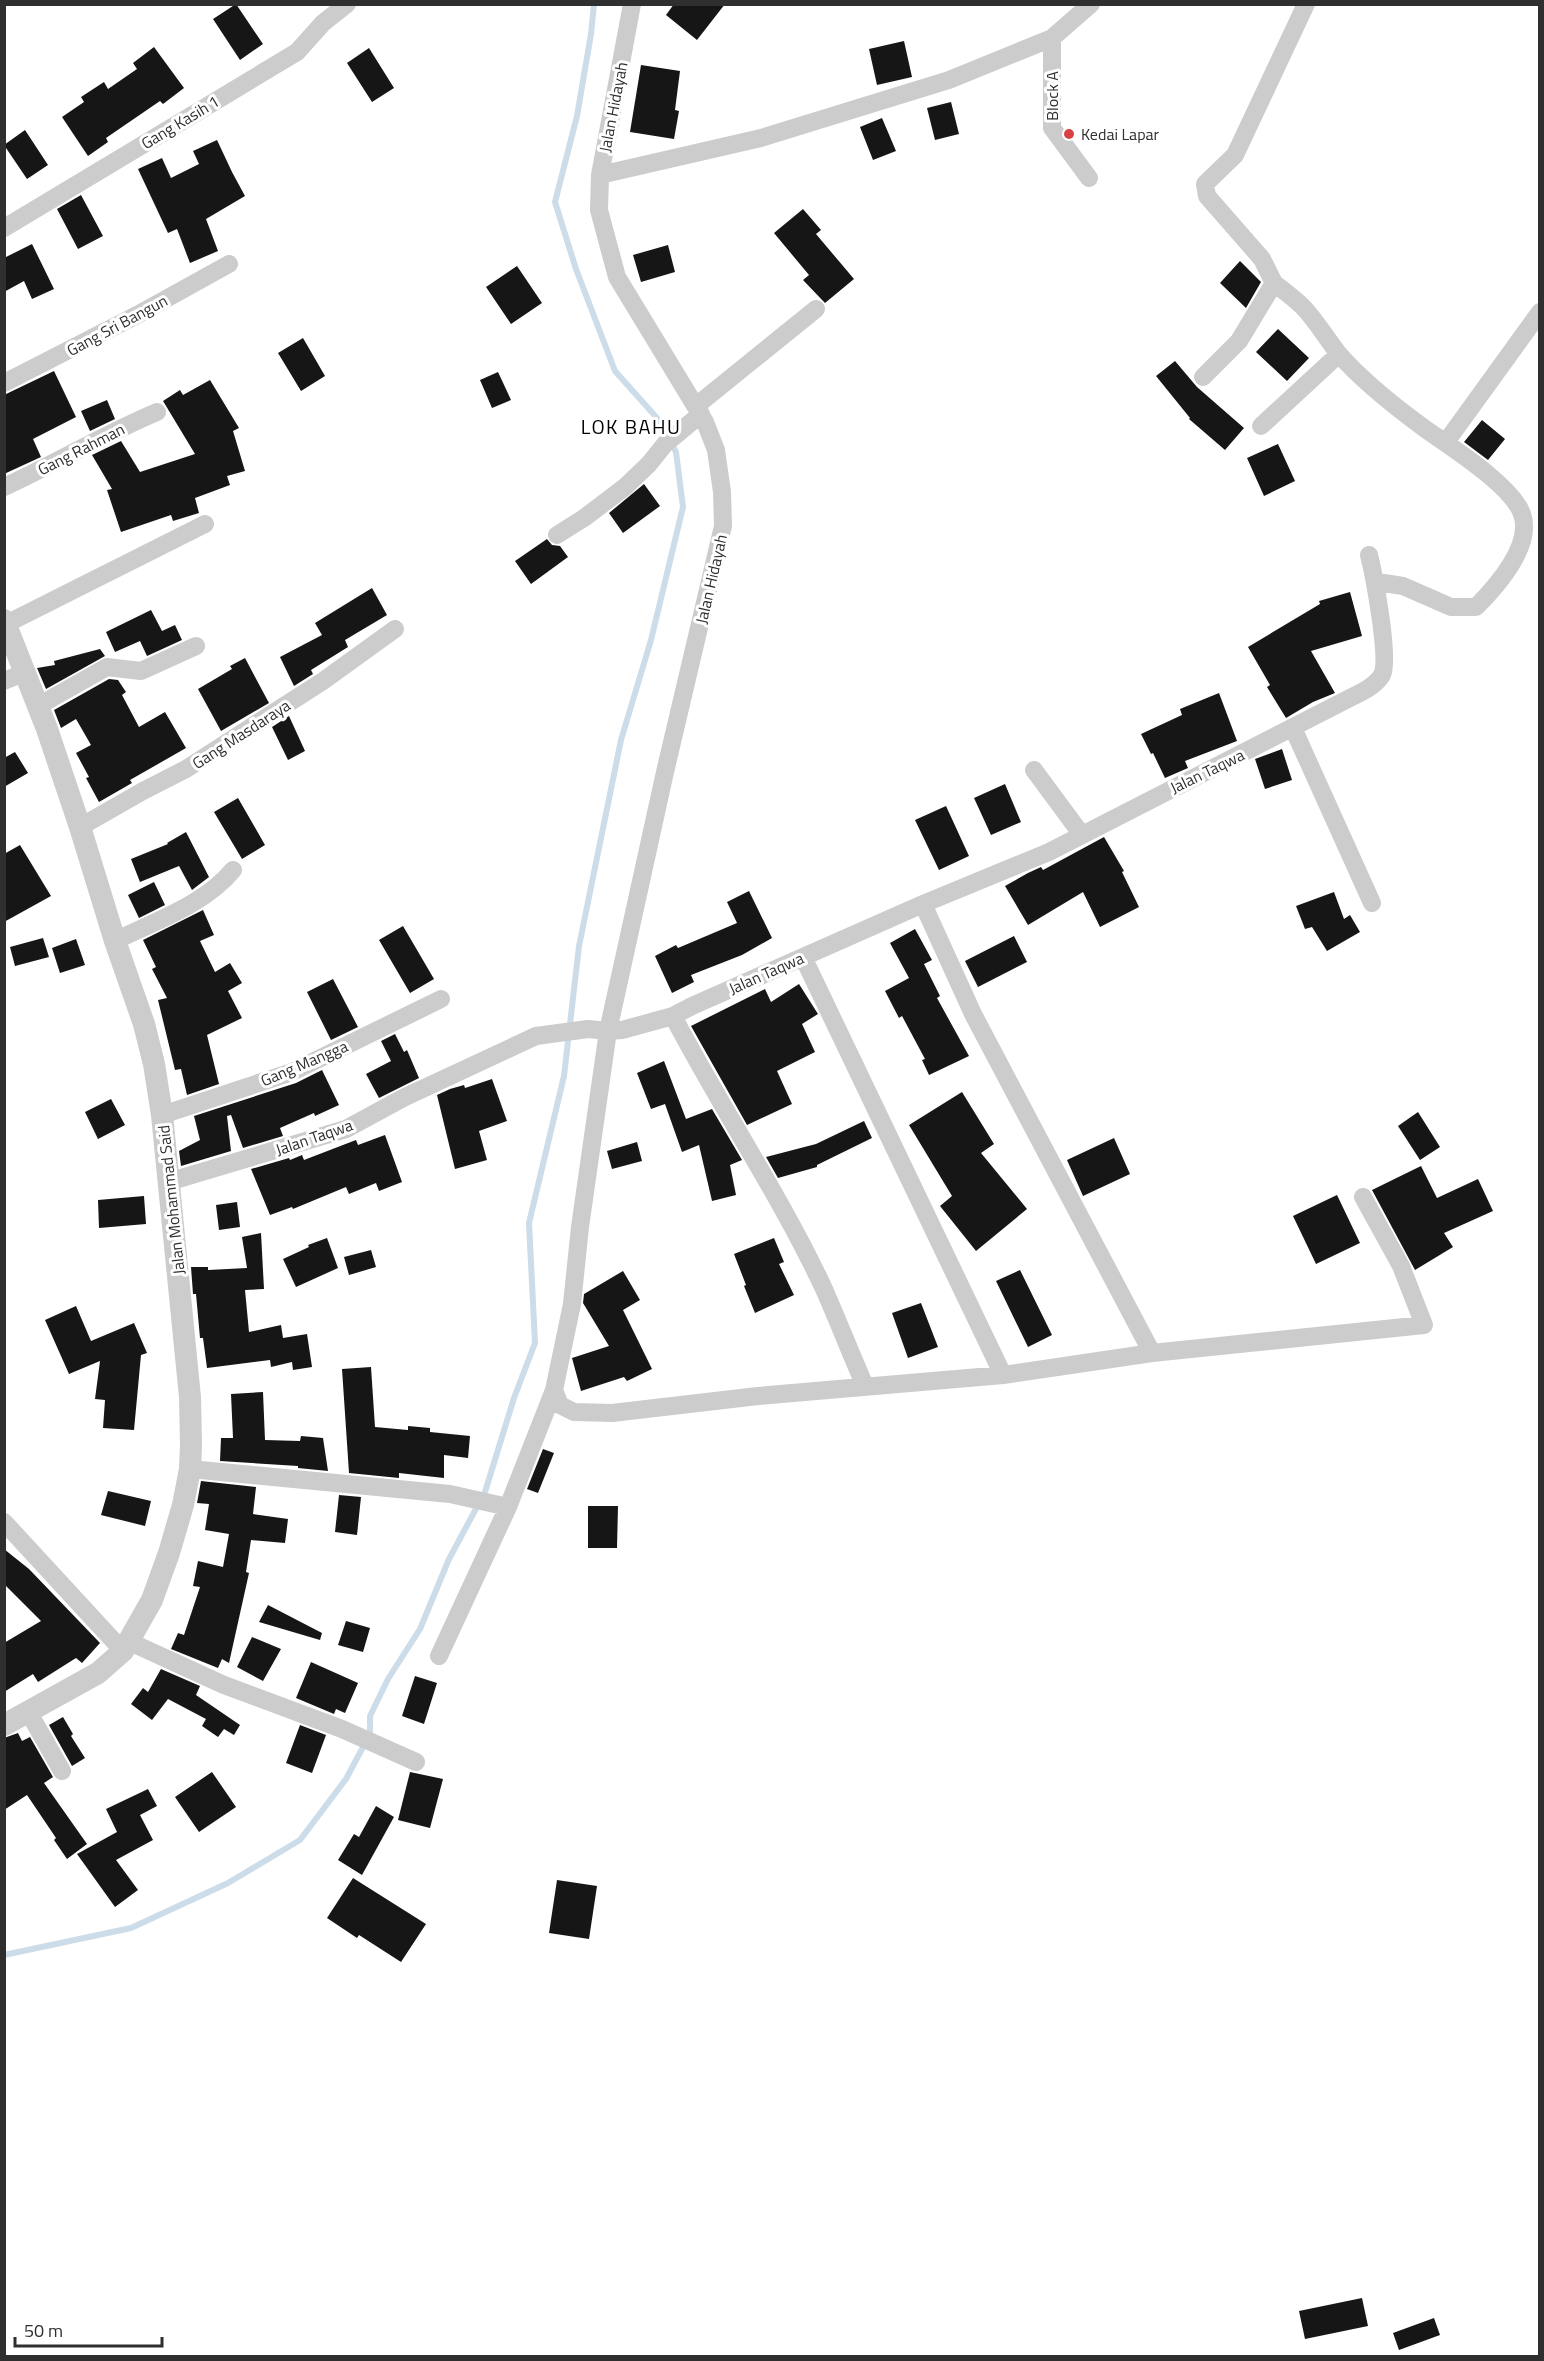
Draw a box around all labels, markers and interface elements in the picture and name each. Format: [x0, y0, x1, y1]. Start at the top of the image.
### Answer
street label: Jalan Hidayah [593, 60, 633, 154]
street label: Block A [1040, 71, 1064, 121]
street label: Gang Kasih 1 [136, 89, 224, 155]
place label: Kedai Lapar [1081, 122, 1160, 146]
marker: Kedai Lapar [1062, 127, 1076, 141]
street label: Gang Sri Bangun [62, 288, 172, 362]
district label: LOK BAHU [581, 411, 681, 442]
street label: Gang Rahman [33, 417, 129, 481]
street label: Jalan Hidayah [689, 532, 733, 626]
street label: Gang Masdaraya [187, 693, 295, 775]
street label: Jalan Taqwa [1166, 743, 1248, 799]
street label: Jalan Taqwa [725, 946, 807, 1000]
street label: Gang Mangga [257, 1034, 351, 1092]
street label: Jalan Taqwa [272, 1113, 356, 1161]
street label: Jalan Mohammad Said [151, 1124, 191, 1276]
scale bar [15, 2310, 162, 2348]
text: 50 m [24, 2317, 63, 2344]

